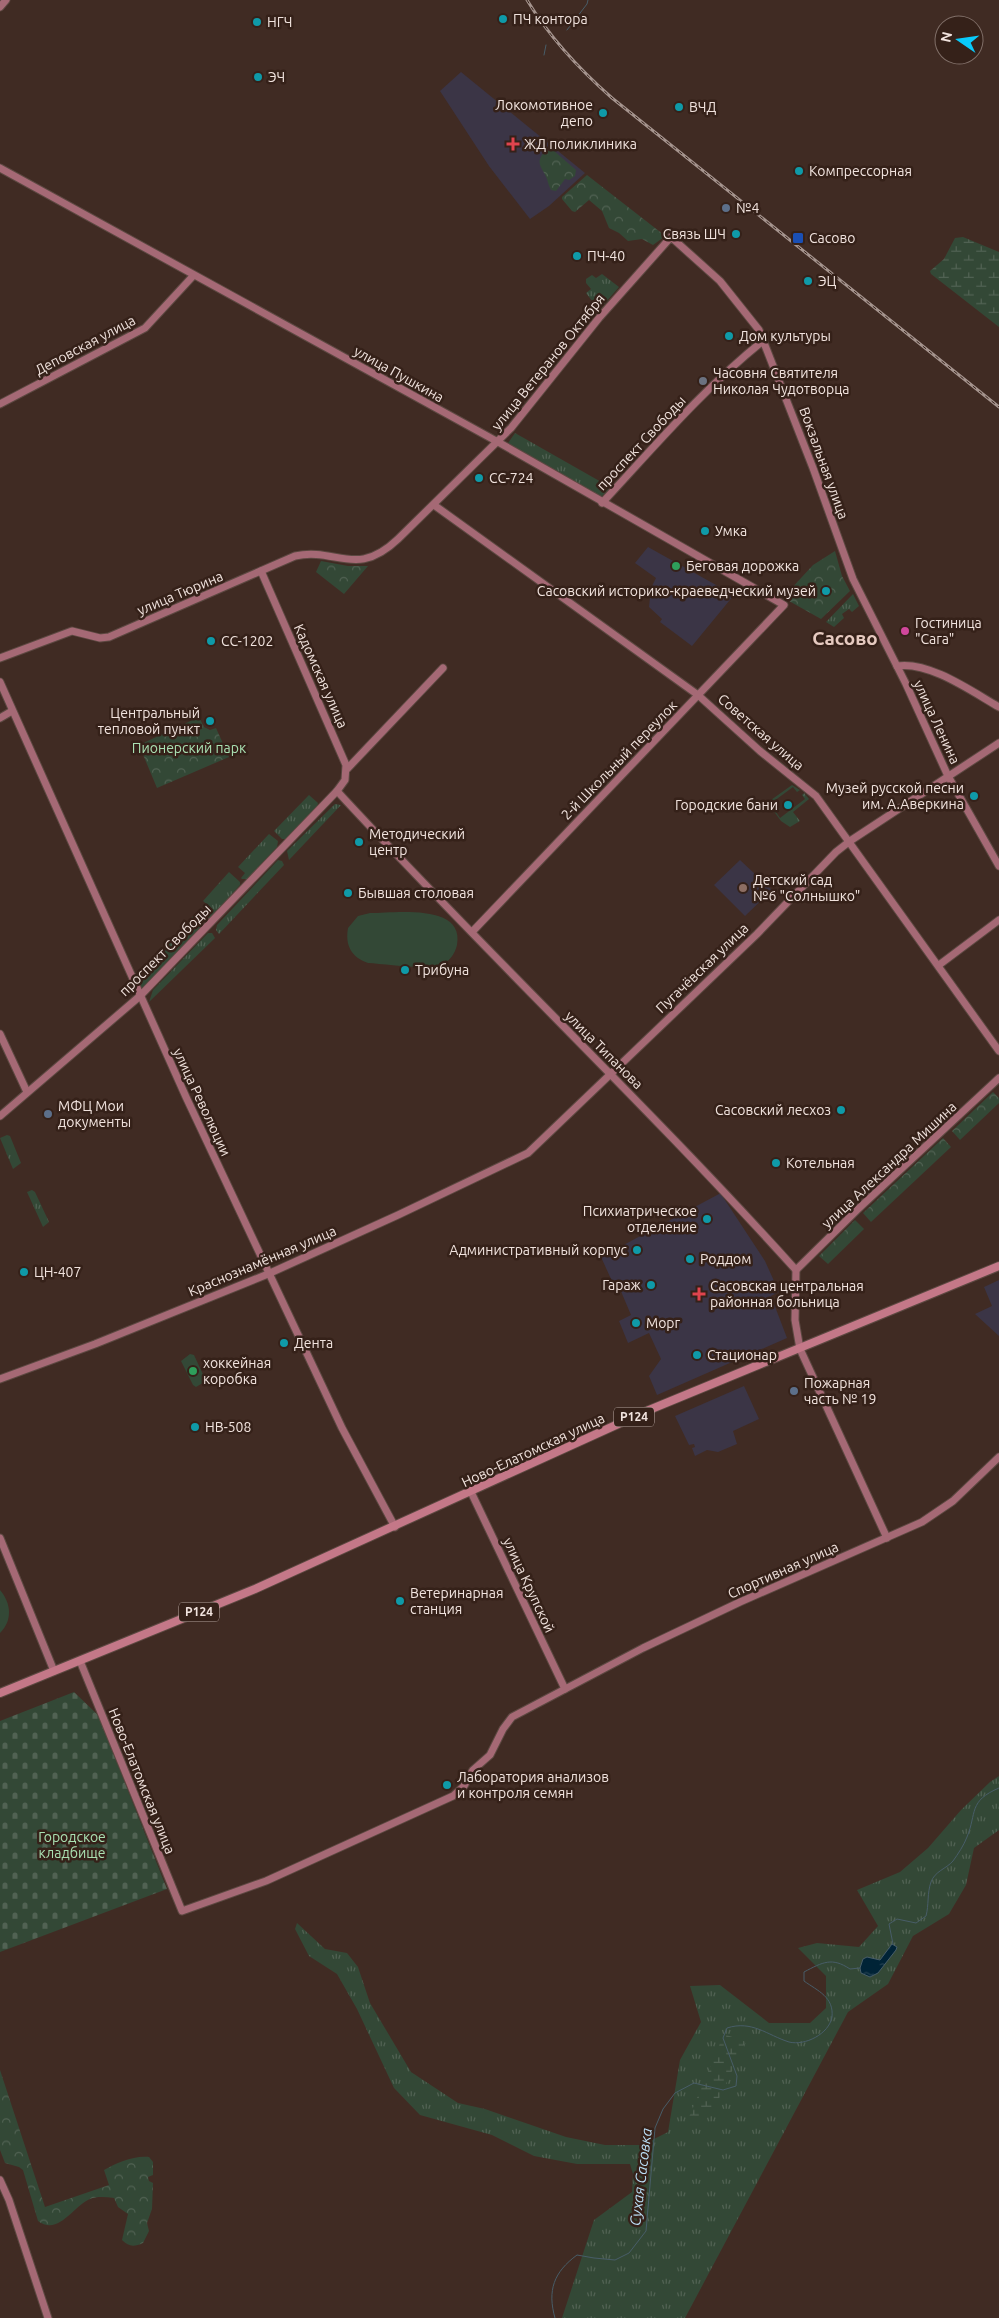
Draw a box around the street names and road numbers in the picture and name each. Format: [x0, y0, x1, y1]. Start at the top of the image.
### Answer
street label: улица Ветеранов Октября [488, 291, 608, 433]
street label: Деповская улица [32, 312, 138, 378]
street label: улица Пушкина [351, 343, 447, 405]
street label: проспект Свободы [593, 393, 689, 493]
street label: Вокзальная улица [796, 405, 852, 521]
street label: улица Тюрина [135, 568, 225, 618]
street label: Кадомская улица [291, 621, 351, 731]
street label: улица Ленина [911, 677, 963, 767]
street label: Советская улица [715, 690, 807, 774]
street label: 2-й Школьный переулок [558, 697, 680, 823]
street label: проспект Свободы [116, 901, 214, 999]
street label: Пугачёвская улица [653, 920, 751, 1016]
street label: улица Типанова [562, 1008, 646, 1092]
street label: улица Революции [170, 1045, 234, 1159]
street label: улица Александра Мишина [818, 1098, 960, 1232]
street label: Краснознамённая улица [186, 1223, 338, 1299]
road number: Р124 [614, 1408, 654, 1426]
street label: Ново-Елатомская улица [459, 1410, 607, 1490]
street label: улица Крупской [500, 1535, 558, 1635]
street label: Спортивная улица [725, 1538, 841, 1602]
road number: Р124 [179, 1602, 219, 1621]
street label: Ново-Елатомская улица [105, 1706, 179, 1856]

